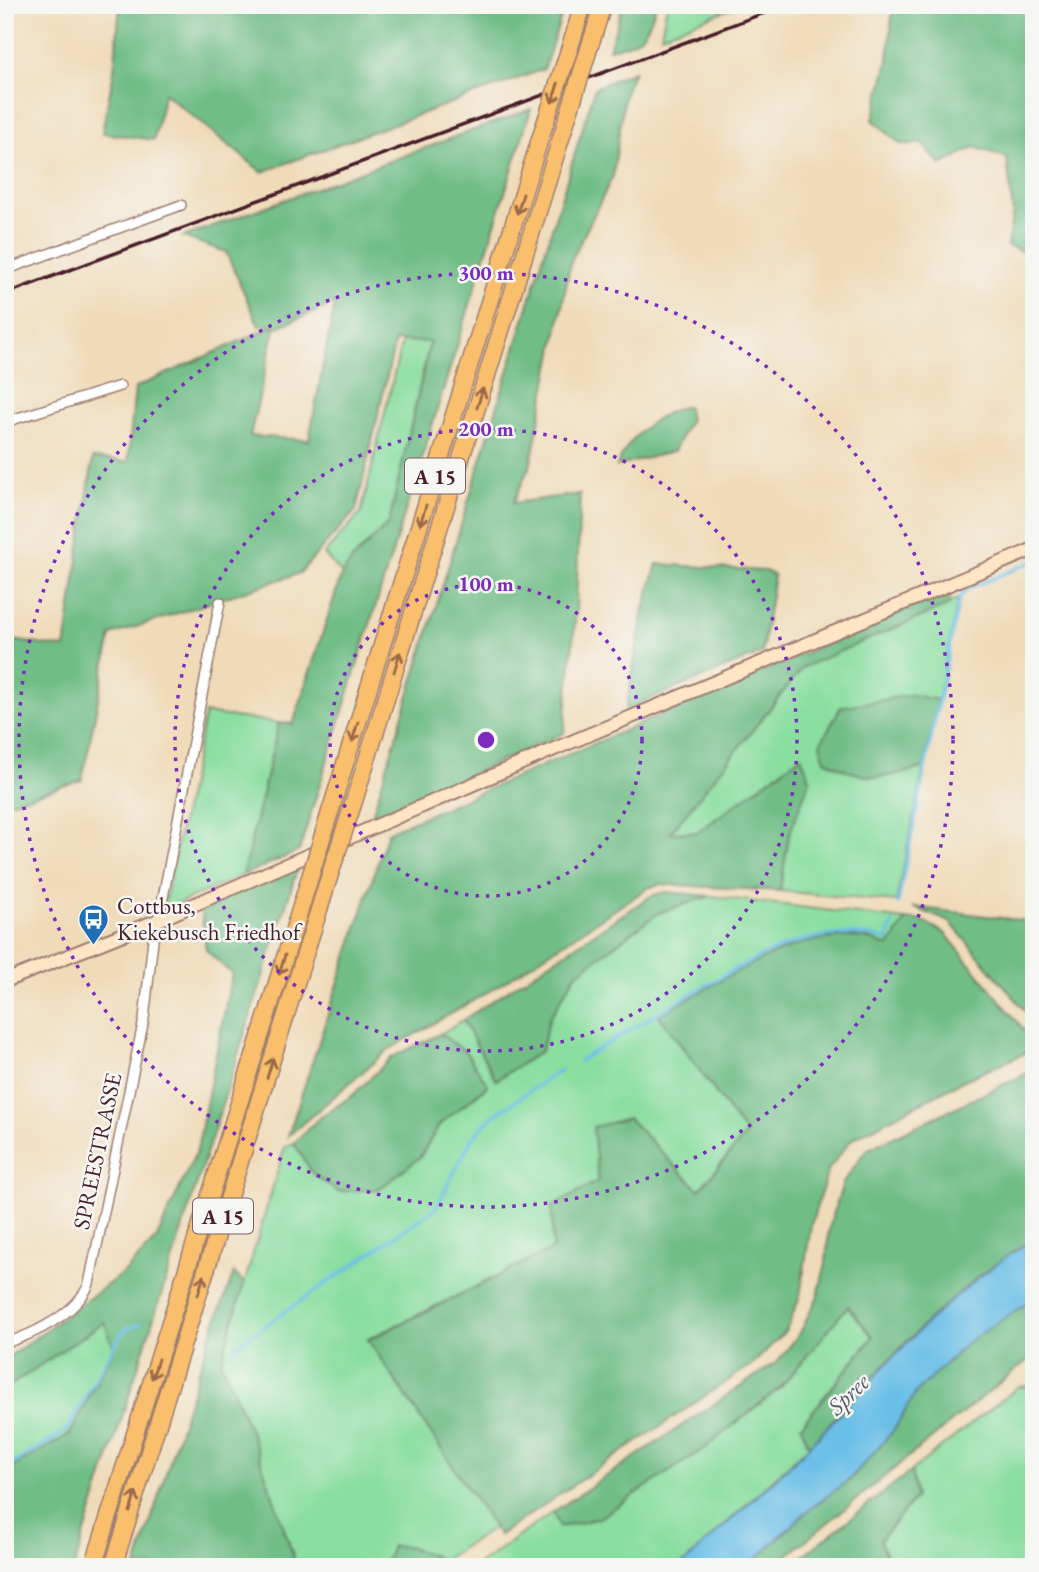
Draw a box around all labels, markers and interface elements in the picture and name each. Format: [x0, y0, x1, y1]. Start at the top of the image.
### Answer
one-way arrow [548, 82, 561, 104]
one-way arrow [513, 193, 525, 215]
text: 300 m [458, 259, 514, 286]
one-way arrow [474, 388, 487, 410]
text: 200 m [458, 415, 514, 442]
road number: A 15 [405, 458, 465, 494]
one-way arrow [415, 504, 428, 526]
text: 100 m [458, 570, 514, 597]
one-way arrow [392, 652, 404, 674]
one-way arrow [347, 721, 360, 743]
centre of rings [474, 728, 498, 752]
place label: Cottbus, Kiekebusch Friedhof [117, 891, 303, 947]
bus stop icon: Cottbus, Kiekebusch Friedhof [77, 902, 111, 946]
one-way arrow [275, 954, 288, 976]
one-way arrow [264, 1057, 277, 1079]
street label: SPREESTRASSE [66, 1070, 128, 1232]
road number: A 15 [193, 1198, 253, 1234]
one-way arrow [196, 1274, 209, 1296]
one-way arrow [148, 1358, 161, 1380]
water label: Spree [820, 1366, 876, 1422]
one-way arrow [128, 1491, 140, 1513]

